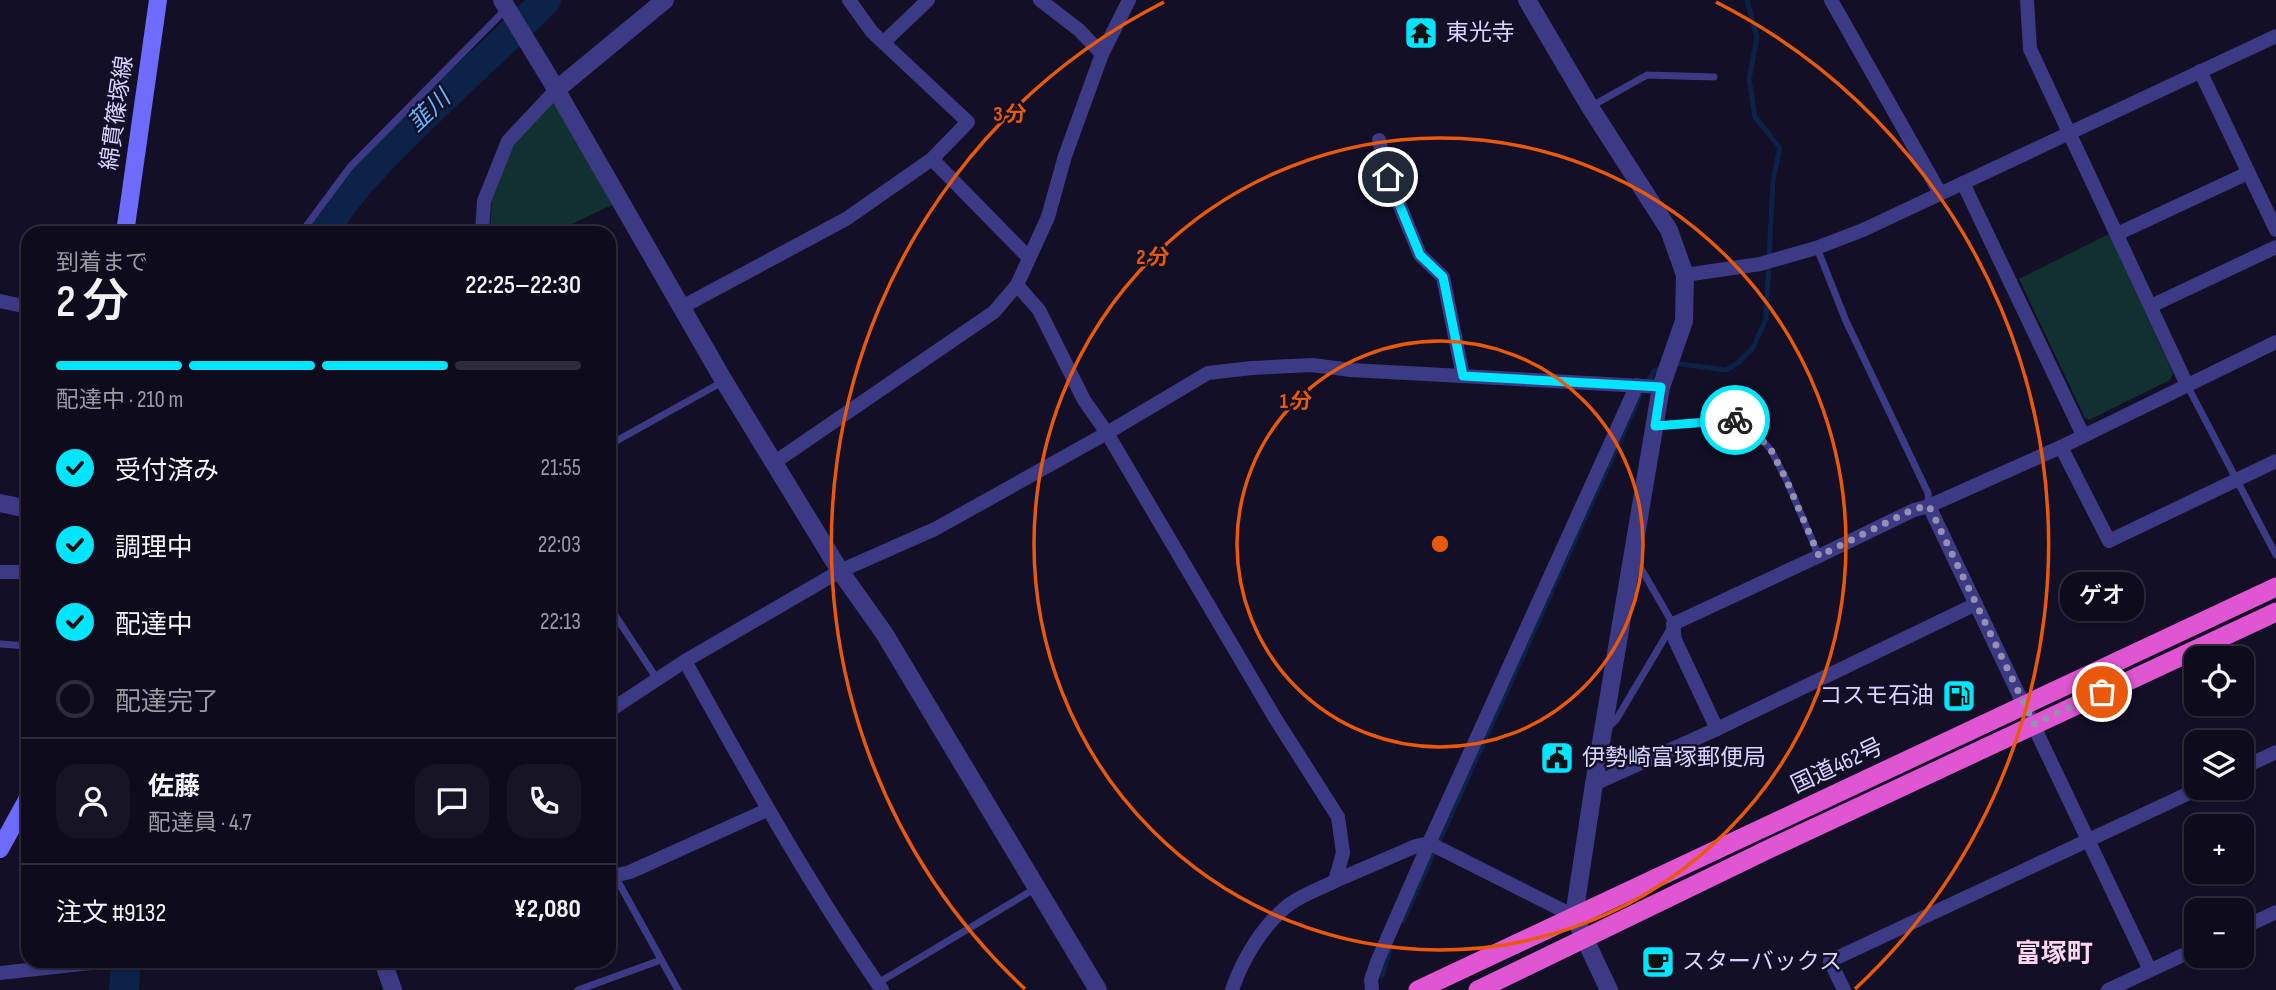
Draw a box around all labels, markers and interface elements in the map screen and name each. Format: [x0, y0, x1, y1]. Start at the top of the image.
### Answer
temple icon: 東光寺 [1402, 14, 1440, 52]
place label: 東光寺 [1446, 19, 1515, 47]
street label: 綿貫篠塚線 [95, 54, 139, 172]
water label: 韮川 [402, 82, 458, 138]
text: 3 分 [993, 102, 1027, 127]
pin [1358, 147, 1418, 207]
icon: home [1369, 158, 1407, 196]
text: 2 分 [1136, 245, 1170, 270]
text: 到着まで [56, 249, 148, 277]
text: 22:25–22:30 [465, 270, 581, 301]
text: 2 分 [56, 275, 129, 330]
courier [1700, 385, 1770, 455]
text: 配達中 · 210 m [56, 386, 183, 414]
text: 1 分 [1280, 389, 1312, 414]
icon: bike [1716, 401, 1754, 439]
icon: check [56, 449, 94, 487]
text: 21:55 [541, 454, 581, 482]
text: 受付済み [115, 456, 219, 487]
icon: check [56, 526, 94, 564]
text: 22:03 [538, 531, 581, 559]
centre of rings [1428, 532, 1452, 556]
text: 調理中 [115, 533, 193, 564]
callout: ゲオ [2060, 573, 2144, 622]
text: ゲオ [2079, 582, 2125, 610]
icon: check [56, 603, 94, 641]
text: 22:13 [540, 608, 581, 636]
text: 配達中 [115, 610, 193, 641]
map controls [2184, 646, 2254, 968]
button: locate [2184, 646, 2254, 716]
pin [2072, 662, 2132, 722]
icon: bag [2083, 673, 2121, 711]
fuel station icon: コスモ石油 [1940, 677, 1978, 715]
place label: コスモ石油 [1819, 682, 1934, 710]
text: 配達完了 [115, 687, 219, 718]
button: layers [2184, 730, 2254, 800]
street label: 国道462号 [1787, 733, 1887, 799]
public building icon: 伊勢崎富塚郵便局 [1538, 739, 1576, 777]
place label: 伊勢崎富塚郵便局 [1582, 744, 1766, 772]
button: person [56, 764, 130, 838]
button: chat [415, 764, 489, 838]
button: phone [507, 764, 581, 838]
text: 佐藤 [148, 772, 200, 803]
text: 配達員 · 4.7 [148, 809, 251, 837]
button: + [2184, 814, 2254, 884]
text: ¥2,080 [513, 894, 581, 925]
text: 注文 #9132 [56, 898, 166, 929]
button: − [2184, 898, 2254, 968]
district label: 富塚町 [2015, 939, 2093, 970]
cafe icon: スターバックス [1639, 943, 1677, 981]
place label: スターバックス [1682, 948, 1842, 976]

